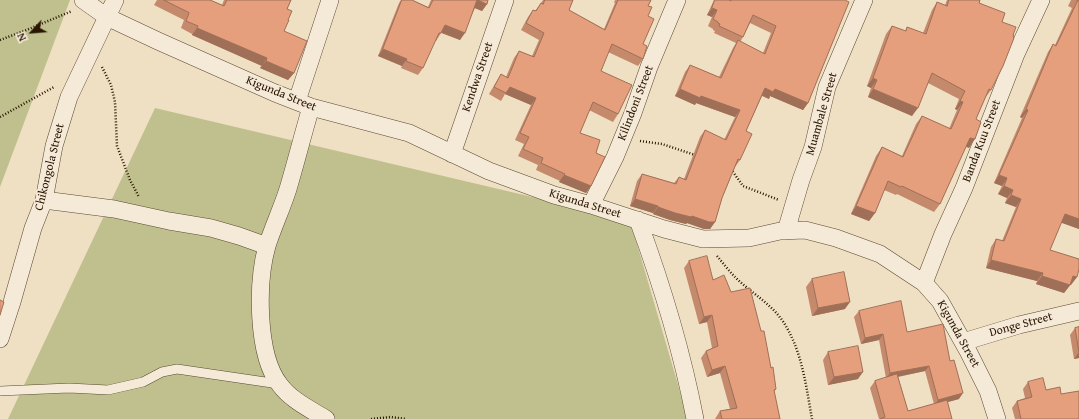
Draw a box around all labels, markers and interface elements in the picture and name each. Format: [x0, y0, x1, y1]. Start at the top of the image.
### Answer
north arrow [12, 12, 52, 52]
text: N [12, 30, 30, 44]
street label: Kendwa Street [459, 40, 497, 114]
street label: Kilindoni Street [615, 63, 657, 143]
street label: Muambale Street [803, 71, 841, 157]
street label: Kigunda Street [244, 73, 318, 115]
street label: Banda Kuu Street [960, 98, 1004, 184]
street label: Chikongola Street [32, 122, 68, 212]
street label: Kigunda Street [547, 186, 623, 222]
street label: Kigunda Street [934, 298, 982, 370]
street label: Donge Street [988, 310, 1054, 340]

